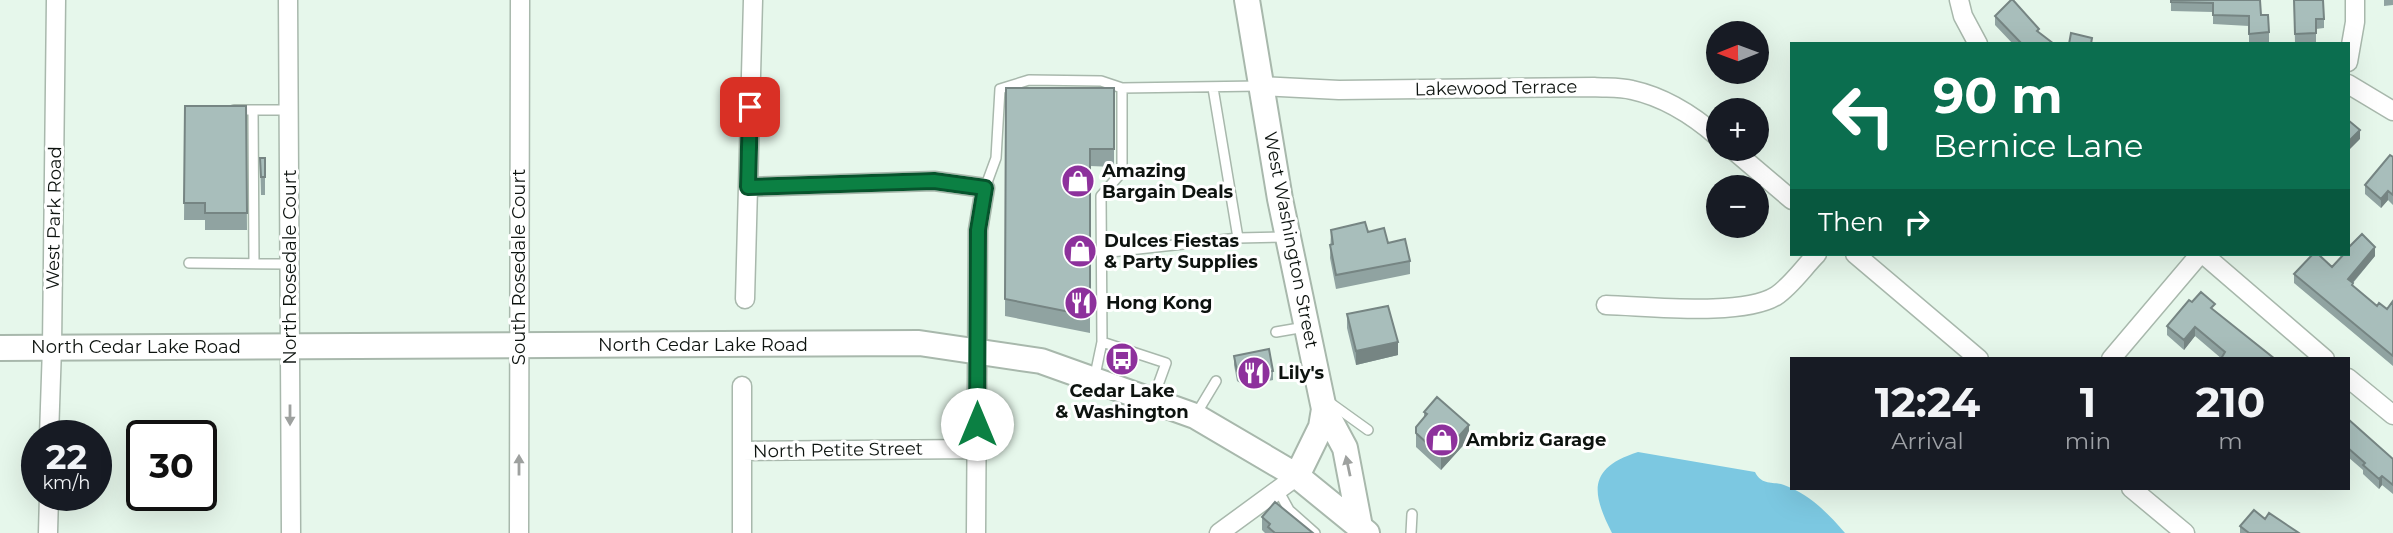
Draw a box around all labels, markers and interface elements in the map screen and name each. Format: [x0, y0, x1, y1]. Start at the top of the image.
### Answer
north arrow [1706, 21, 1769, 84]
map controls [1706, 21, 1769, 238]
text: 90 m [1933, 66, 2063, 125]
icon: left [1818, 70, 1909, 161]
street label: Lakewood Terrace [1415, 76, 1578, 100]
pin [720, 77, 780, 137]
icon: arrive [731, 88, 769, 126]
button: + [1706, 98, 1769, 161]
text: Bernice Lane [1933, 126, 2143, 165]
street label: West Washington Street [1259, 130, 1323, 350]
street label: West Park Road [42, 146, 66, 290]
place label: Amazing Bargain Deals [1101, 160, 1234, 203]
shop icon: Amazing Bargain Deals [1059, 162, 1097, 200]
street label: North Rosedale Court [279, 169, 301, 365]
street label: South Rosedale Court [508, 169, 530, 365]
button: − [1706, 175, 1769, 238]
icon: right [1898, 203, 1936, 241]
text: Then [1818, 206, 1884, 238]
place label: Dulces Fiestas & Party Supplies [1104, 230, 1258, 273]
shop icon: Dulces Fiestas & Party Supplies [1061, 232, 1099, 270]
restaurant icon: Hong Kong [1062, 284, 1100, 322]
place label: Hong Kong [1106, 292, 1212, 314]
street label: North Cedar Lake Road [598, 334, 808, 356]
street label: North Cedar Lake Road [31, 336, 241, 358]
bus stop icon: Cedar Lake & Washington [1103, 340, 1141, 378]
restaurant icon: Lily's [1235, 354, 1273, 392]
place label: Lily's [1278, 362, 1325, 384]
text: 12:24 [1875, 376, 1980, 428]
text: 1 [2080, 376, 2096, 428]
text: 210 [2196, 376, 2265, 428]
place label: Cedar Lake & Washington [1055, 380, 1189, 423]
position arrow [940, 387, 1014, 461]
one-way arrow [285, 404, 296, 426]
speed limit sign: 30 [126, 420, 217, 511]
shop icon: Ambriz Garage [1423, 421, 1461, 459]
text: Arrival [1891, 427, 1964, 455]
text: min [2065, 427, 2111, 455]
text: m [2218, 427, 2243, 455]
place label: Ambriz Garage [1465, 429, 1606, 451]
text: 22 [46, 435, 87, 478]
street label: North Petite Street [753, 438, 923, 462]
one-way arrow [513, 454, 525, 476]
one-way arrow [1343, 455, 1354, 477]
text: km/h [42, 472, 91, 494]

